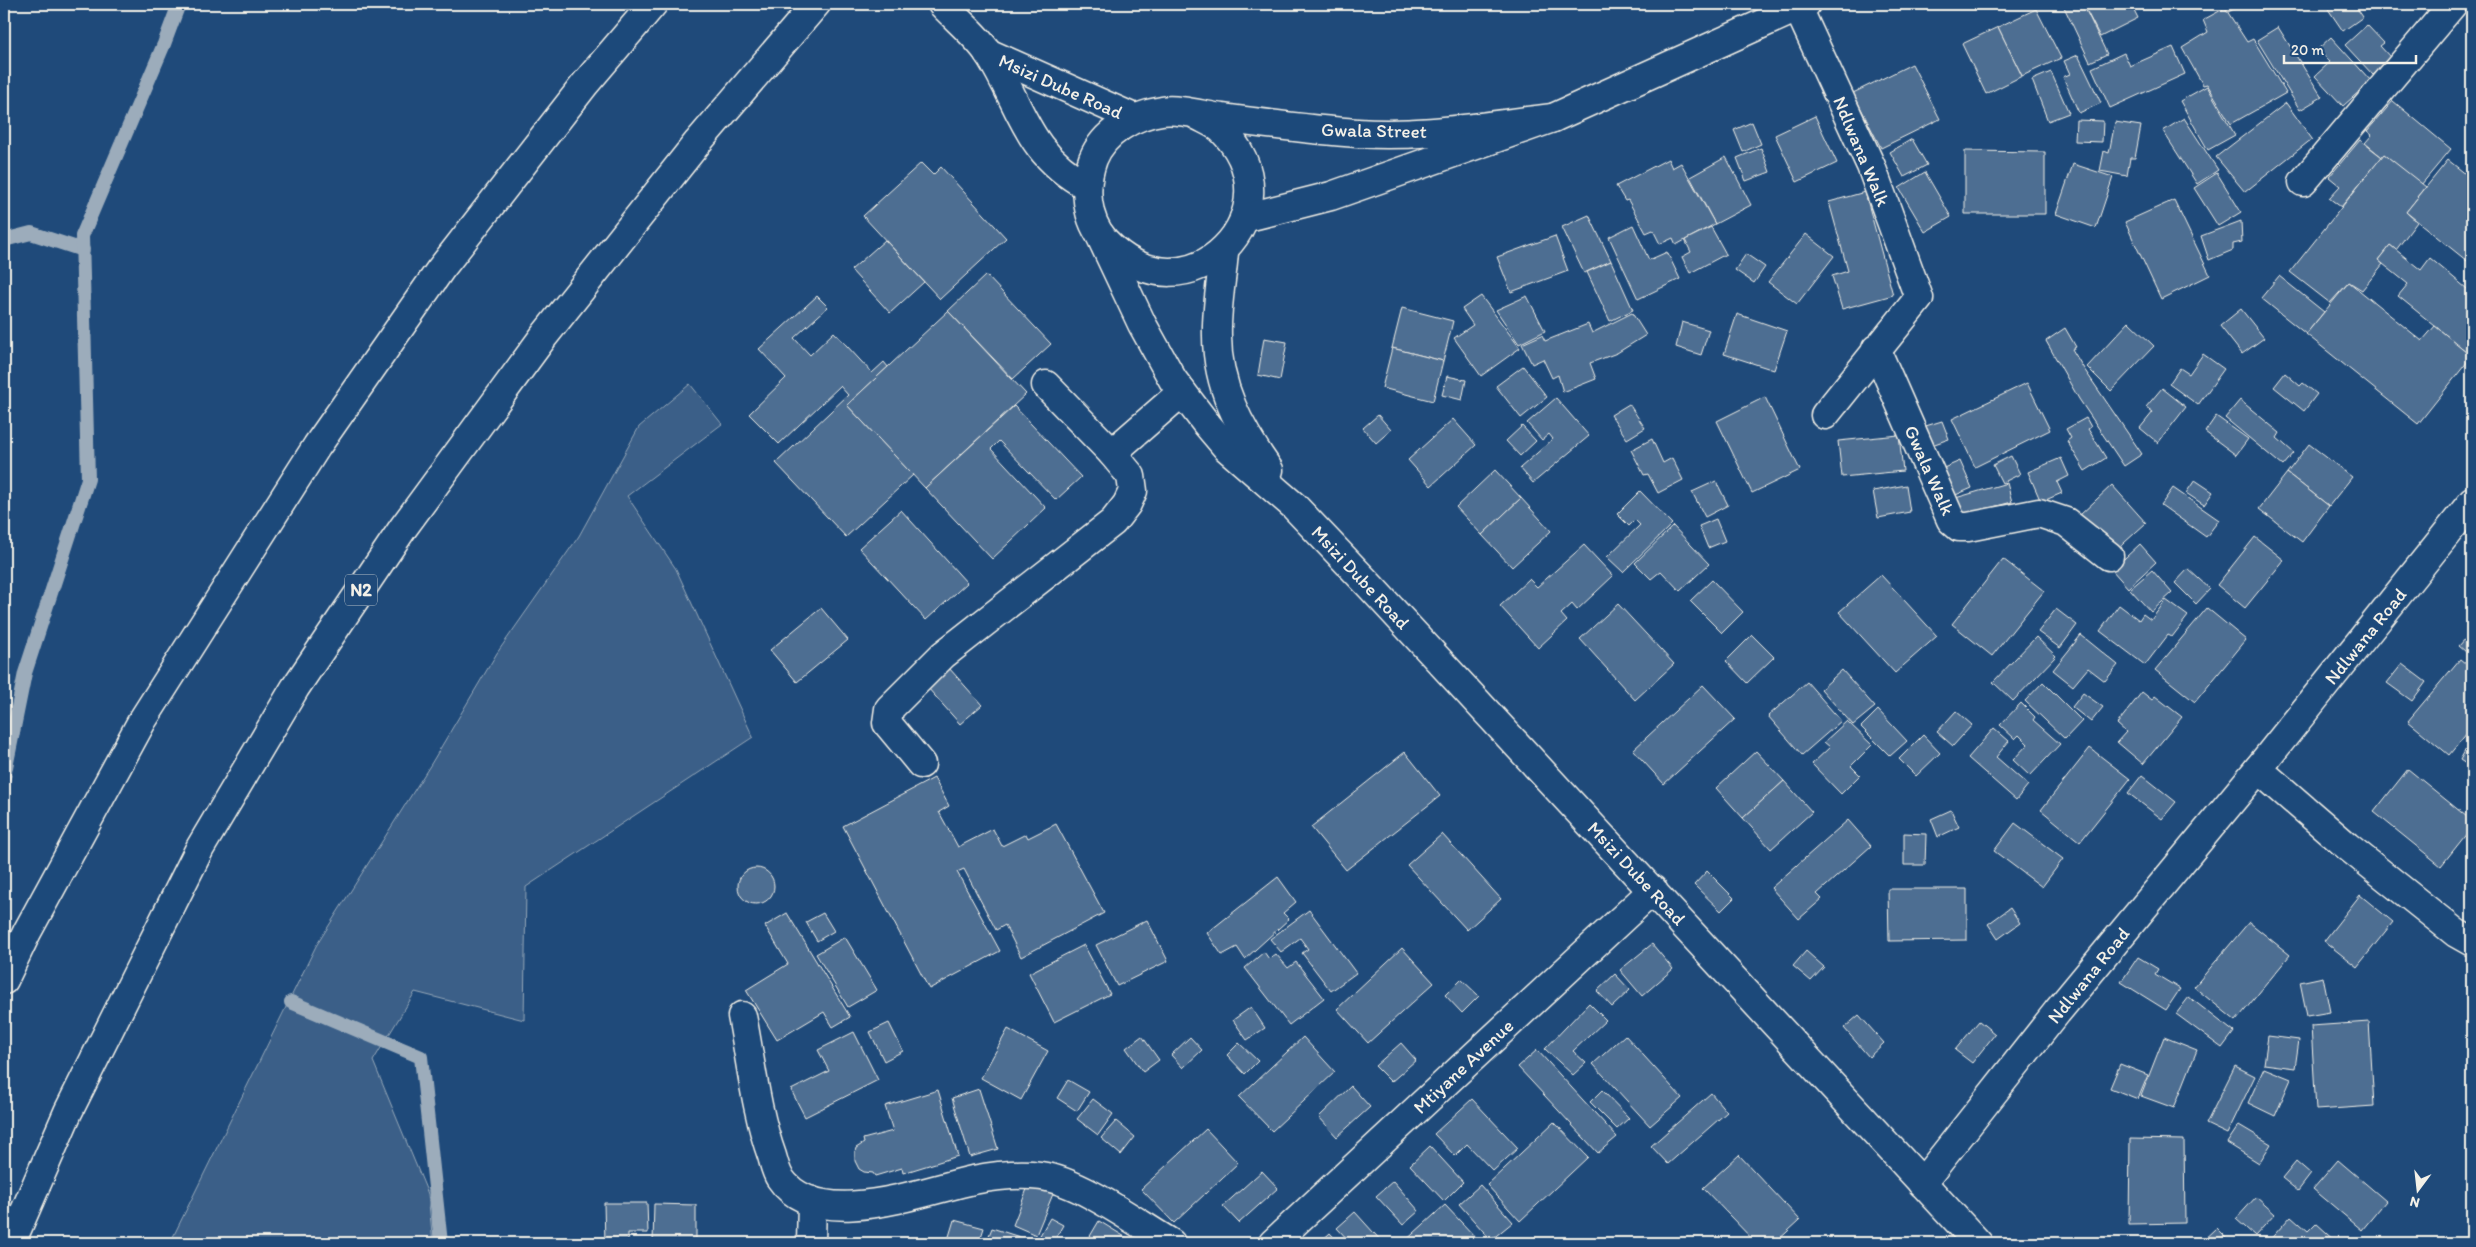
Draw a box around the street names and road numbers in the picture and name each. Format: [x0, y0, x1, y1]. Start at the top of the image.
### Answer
street label: Msizi Dube Road [995, 49, 1127, 124]
street label: Ndlwana Walk [1828, 93, 1895, 210]
street label: Gwala Street [1321, 118, 1427, 143]
street label: Gwala Walk [1899, 422, 1960, 519]
street label: Msizi Dube Road [1307, 521, 1415, 634]
road number: N2 [345, 574, 377, 606]
street label: Ndlwana Road [2320, 584, 2411, 689]
street label: Msizi Dube Road [1583, 817, 1691, 930]
street label: Ndlwana Road [2043, 923, 2134, 1028]
street label: Mtiyane Avenue [1408, 1014, 1518, 1119]

